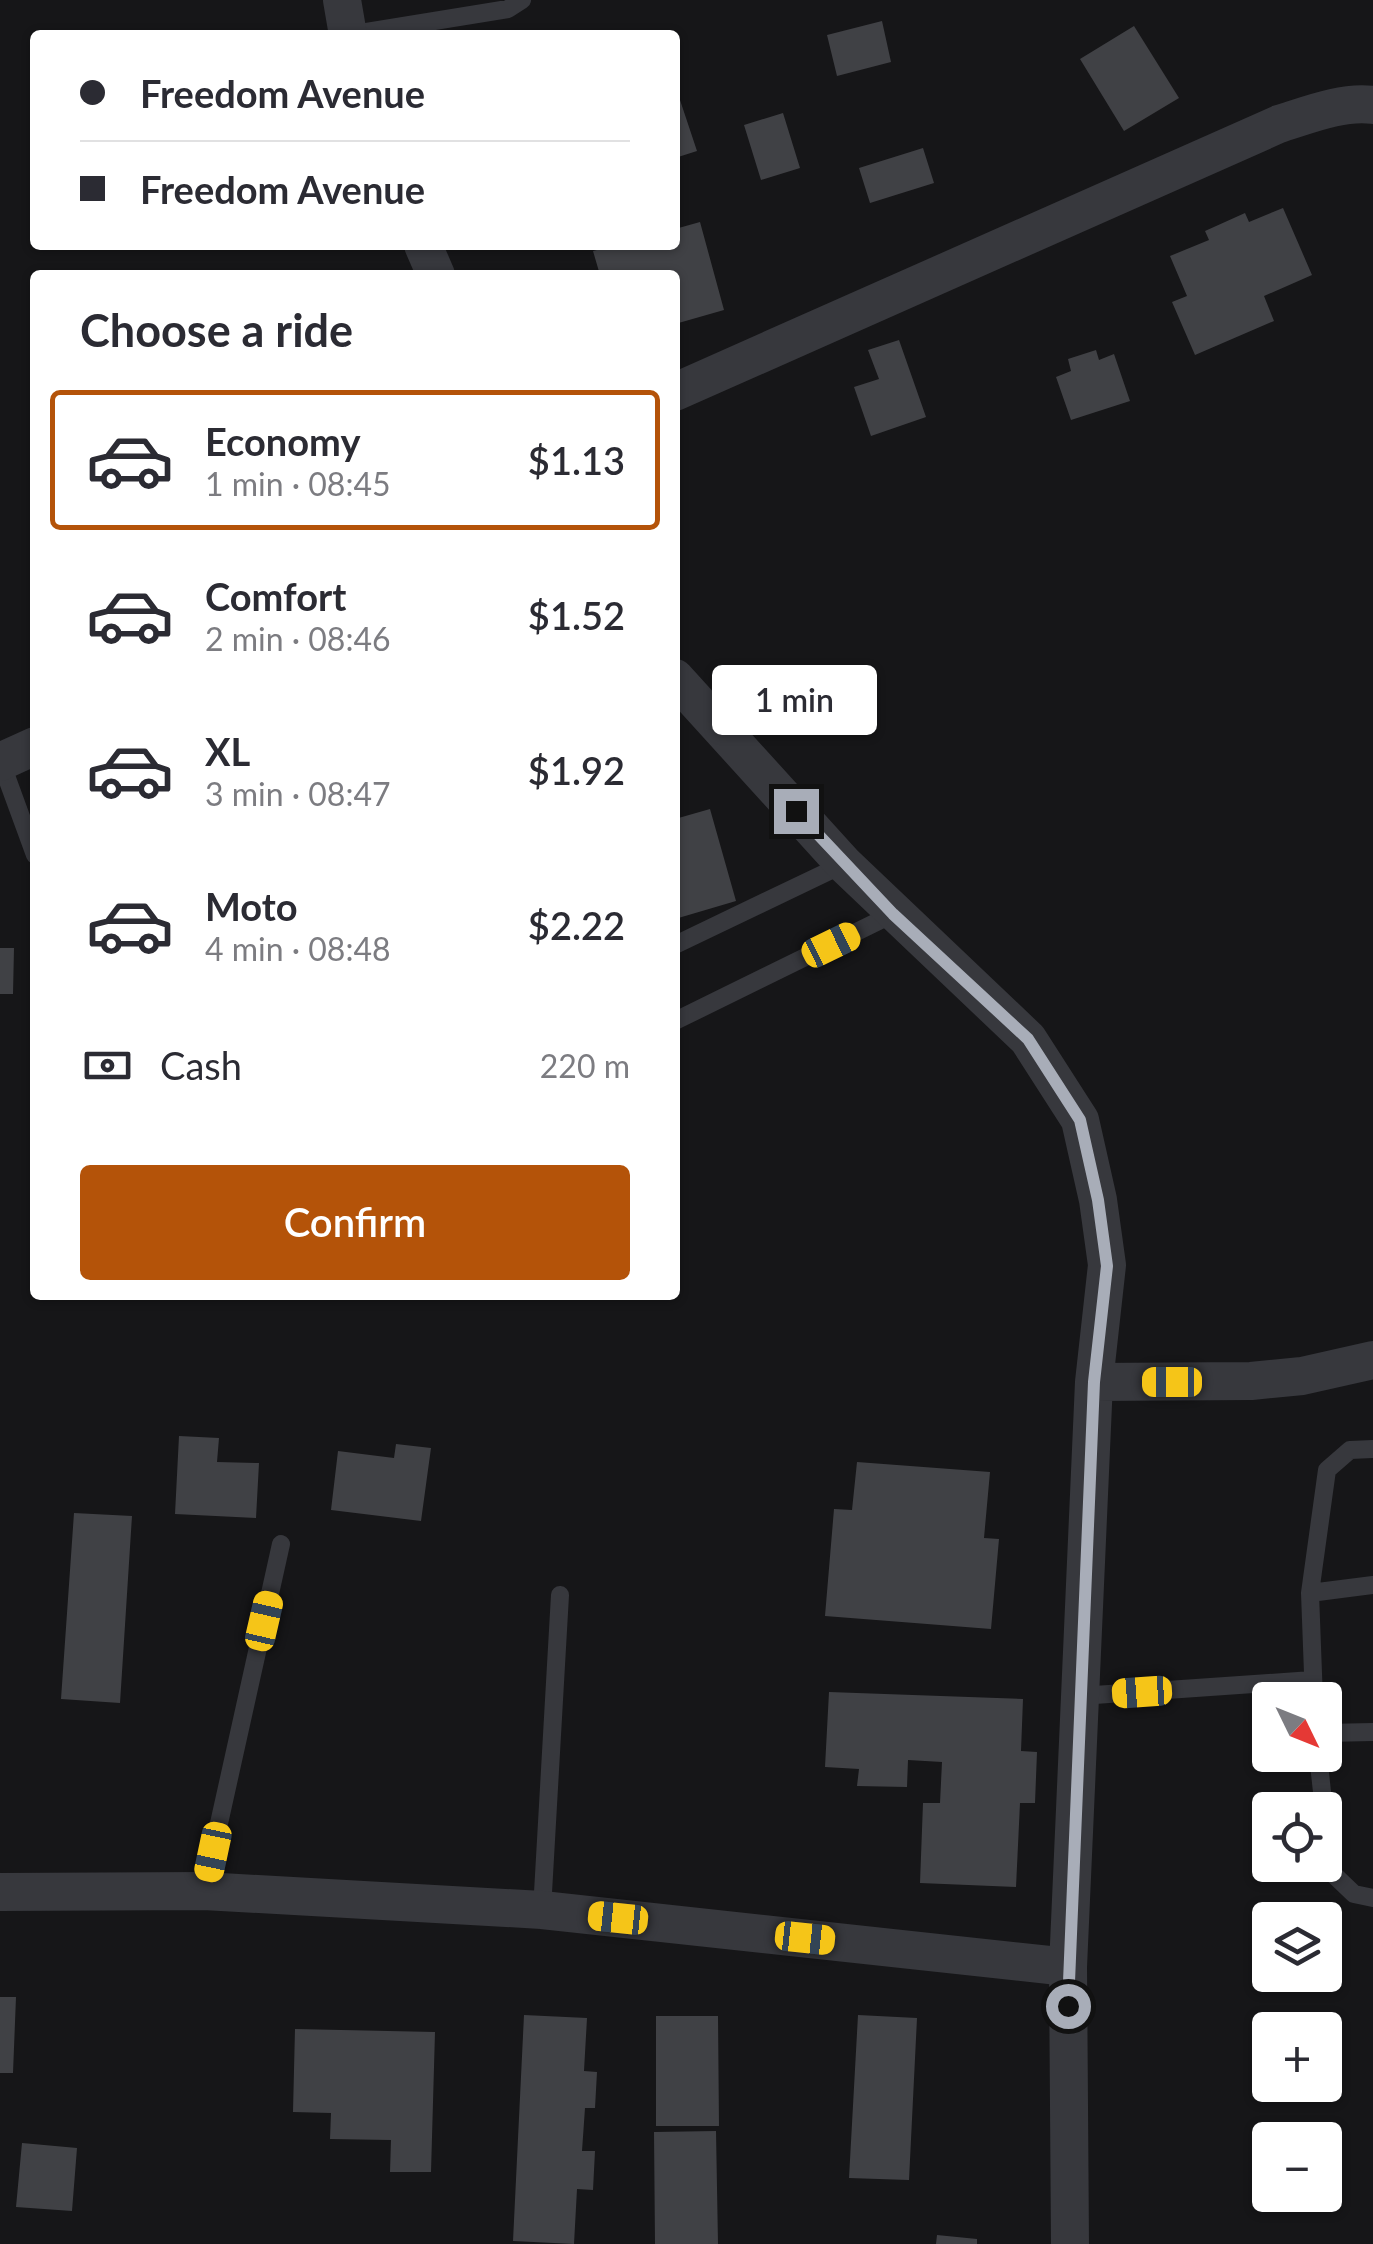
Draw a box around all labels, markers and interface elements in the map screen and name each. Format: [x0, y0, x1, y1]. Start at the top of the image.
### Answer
text: Freedom Avenue [140, 70, 425, 116]
text: Freedom Avenue [140, 166, 425, 212]
text: Choose a ride [80, 303, 353, 357]
icon: car [85, 415, 175, 505]
text: Economy [205, 418, 360, 464]
text: $1.13 [528, 437, 625, 483]
text: 1 min · 08:45 [205, 464, 391, 503]
icon: car [85, 570, 175, 660]
text: Comfort [205, 573, 346, 619]
text: $1.52 [528, 592, 625, 638]
text: 2 min · 08:46 [205, 619, 391, 658]
callout: 1 min [714, 666, 878, 736]
text: 1 min [755, 680, 834, 719]
icon: car [85, 725, 175, 815]
text: XL [205, 728, 250, 774]
text: $1.92 [528, 747, 625, 793]
text: 3 min · 08:47 [205, 774, 391, 813]
route end [774, 789, 819, 834]
icon: car [85, 880, 175, 970]
text: Moto [205, 883, 298, 929]
text: $2.22 [528, 902, 625, 948]
car [797, 918, 865, 972]
text: 4 min · 08:48 [205, 929, 391, 968]
icon: cash [80, 1038, 135, 1093]
text: Cash [160, 1042, 242, 1088]
text: 220 m [540, 1046, 630, 1085]
button: Confirm [80, 1165, 630, 1280]
car [1142, 1367, 1202, 1397]
car [243, 1588, 285, 1654]
car [1111, 1675, 1173, 1709]
north arrow [1252, 1682, 1342, 1772]
map controls [1252, 1682, 1342, 2212]
button: locate [1252, 1792, 1342, 1882]
car [192, 1820, 234, 1884]
car [587, 1900, 649, 1936]
button: layers [1252, 1902, 1342, 1992]
car [774, 1920, 836, 1956]
route start [1046, 1984, 1091, 2029]
button: + [1252, 2012, 1342, 2102]
button: − [1252, 2122, 1342, 2212]

